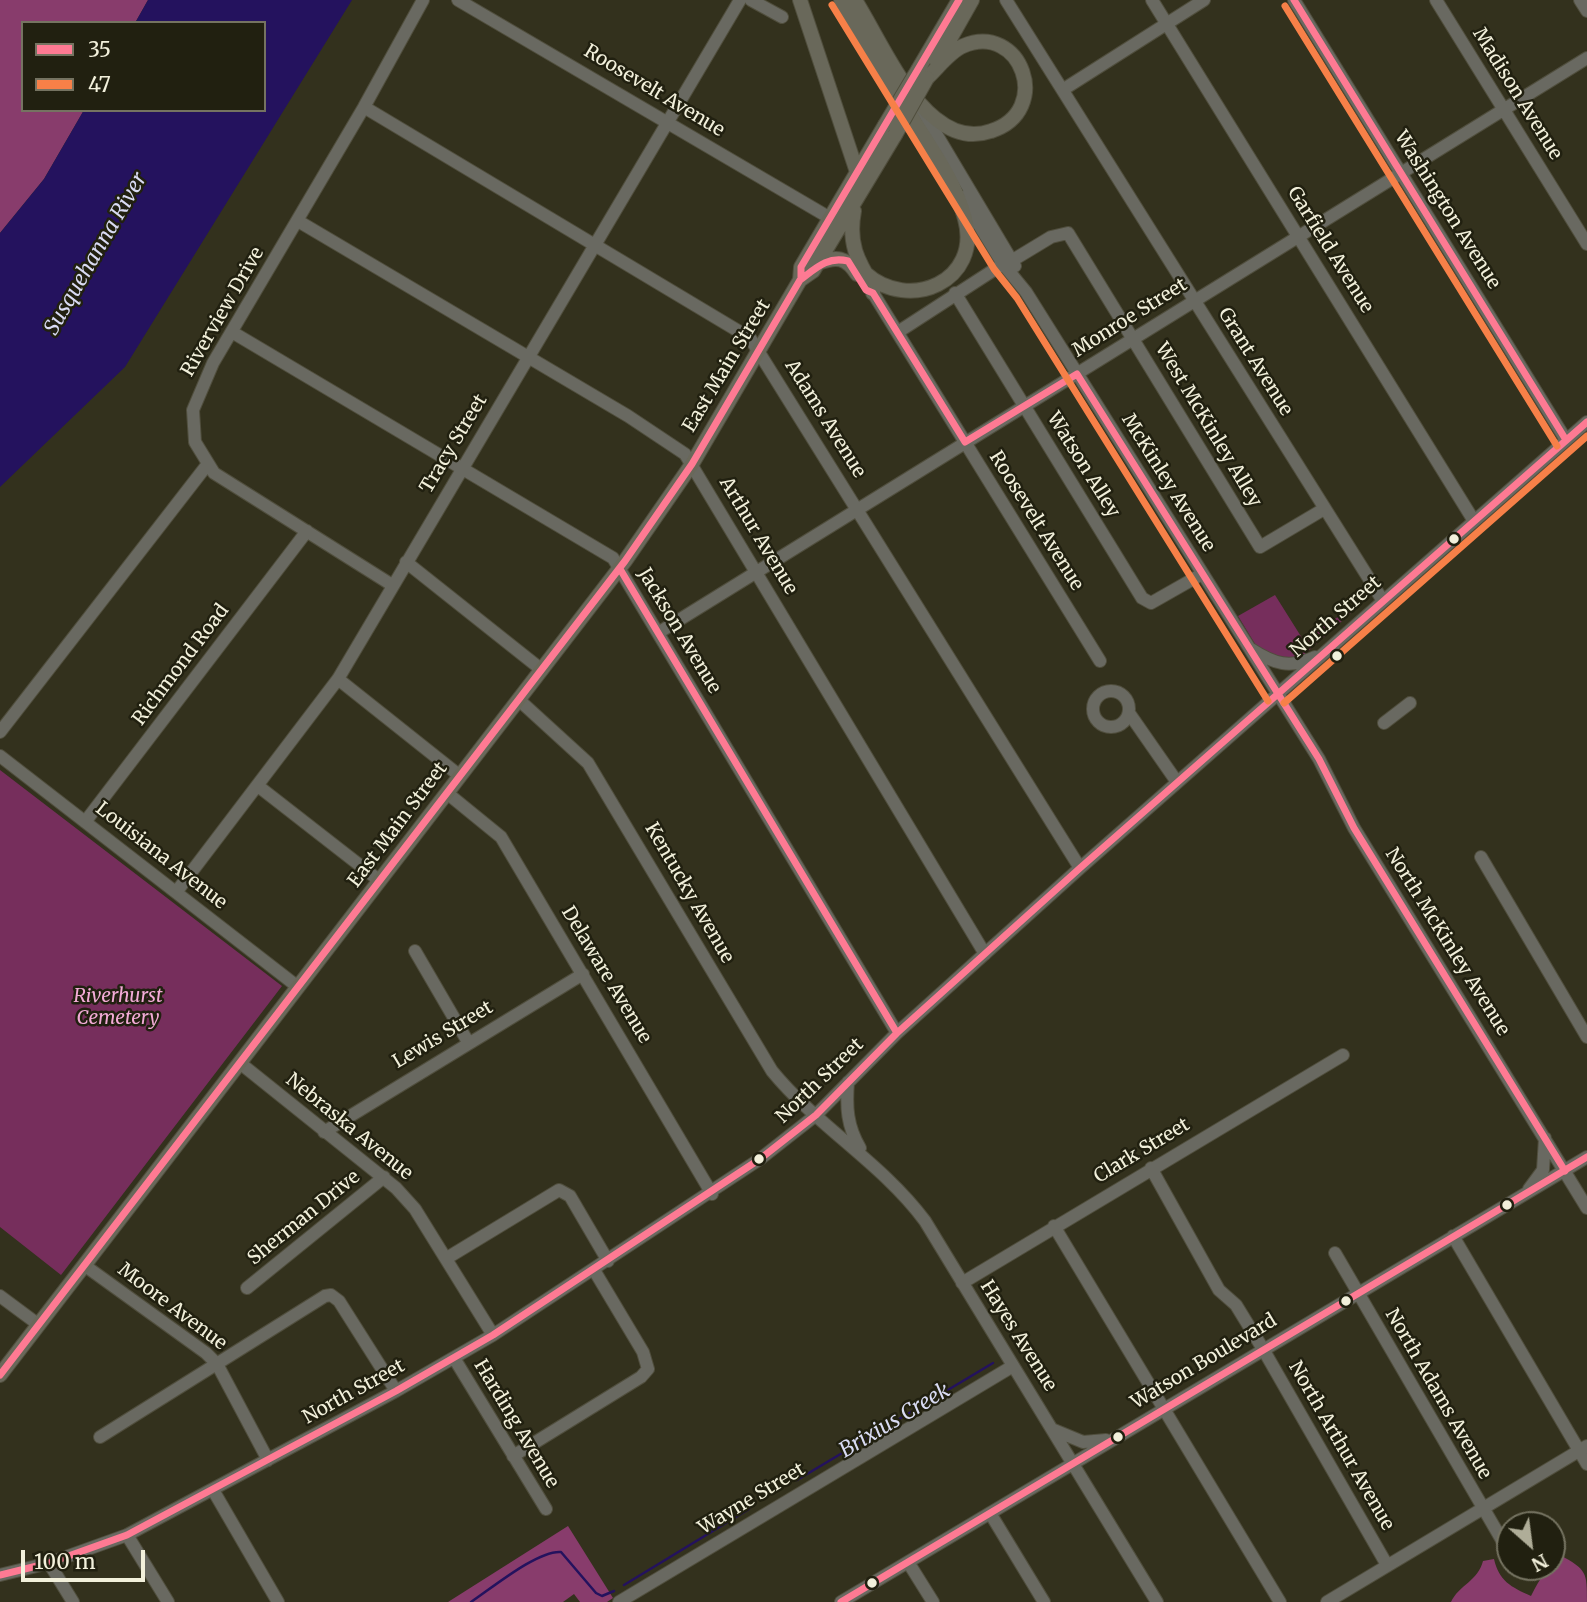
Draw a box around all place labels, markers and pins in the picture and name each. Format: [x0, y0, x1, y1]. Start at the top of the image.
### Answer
unlabelled marker [1447, 532, 1461, 546]
unlabelled marker [1330, 649, 1344, 663]
unlabelled marker [752, 1152, 766, 1166]
unlabelled marker [1500, 1198, 1514, 1212]
unlabelled marker [1339, 1294, 1353, 1308]
unlabelled marker [1111, 1430, 1125, 1444]
unlabelled marker [865, 1576, 879, 1590]

